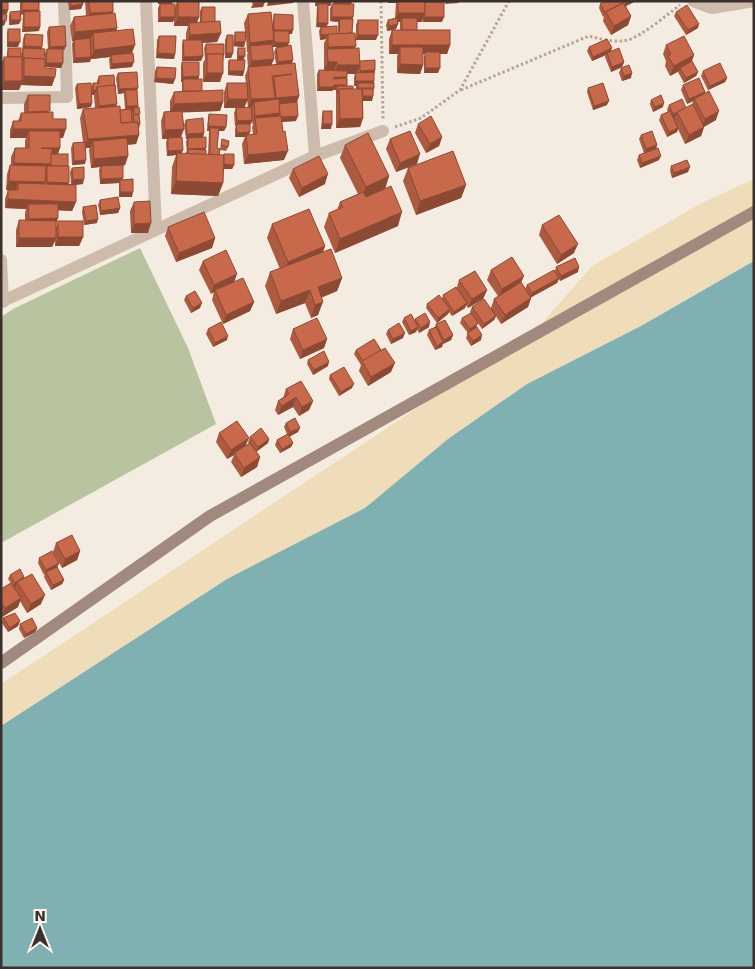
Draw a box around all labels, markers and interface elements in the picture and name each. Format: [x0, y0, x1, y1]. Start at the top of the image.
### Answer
north arrow [15, 904, 65, 954]
text: N [34, 908, 46, 924]

